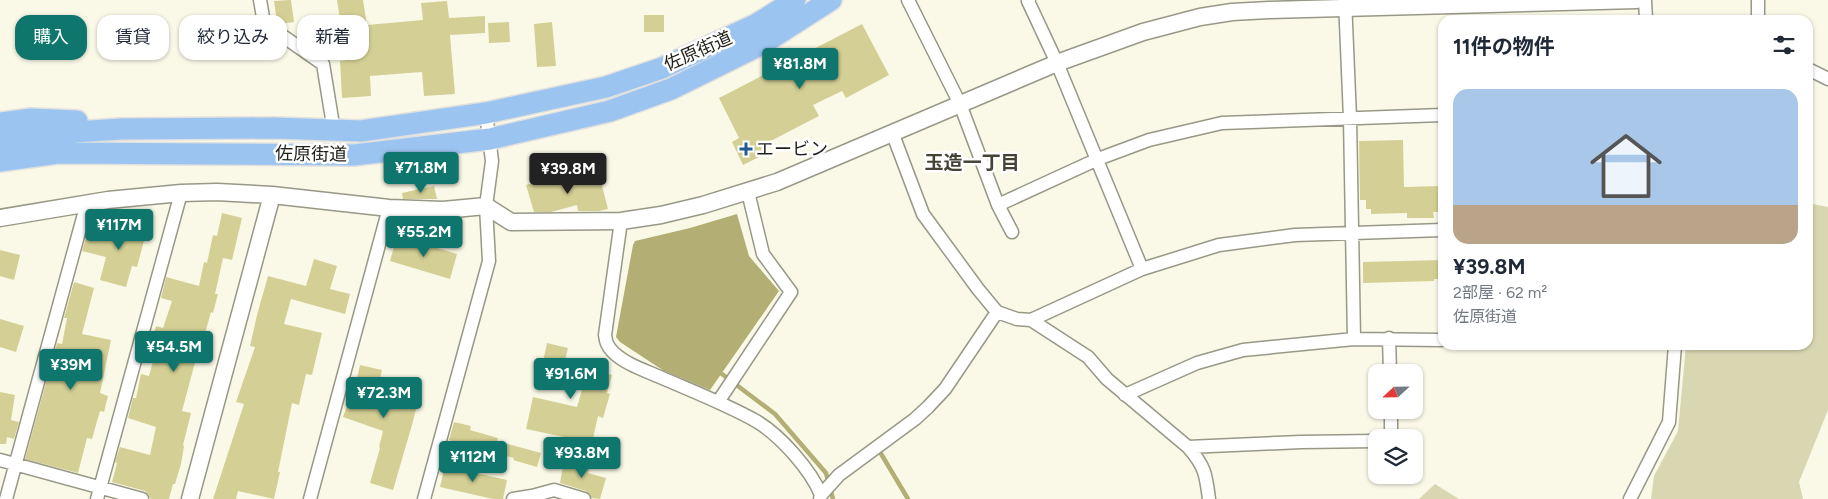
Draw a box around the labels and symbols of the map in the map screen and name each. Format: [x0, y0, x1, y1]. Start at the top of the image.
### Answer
street label: 佐原街道 [661, 26, 735, 76]
pin: ¥81.8M [759, 48, 841, 90]
place label: エービン [756, 138, 828, 160]
street label: 佐原街道 [275, 142, 347, 166]
marker: エービン [740, 143, 752, 155]
district label: 玉造一丁目 [924, 151, 1020, 174]
pin: ¥71.8M [380, 152, 462, 194]
pin: ¥39.8M [527, 152, 609, 195]
pin: ¥117M [84, 208, 154, 251]
pin: ¥55.2M [383, 216, 465, 258]
pin: ¥54.5M [133, 330, 215, 373]
pin: ¥39M [41, 348, 101, 391]
pin: ¥91.6M [530, 358, 612, 400]
north arrow [1368, 364, 1422, 419]
pin: ¥72.3M [343, 376, 425, 419]
pin: ¥93.8M [541, 436, 623, 479]
pin: ¥112M [438, 440, 508, 483]

